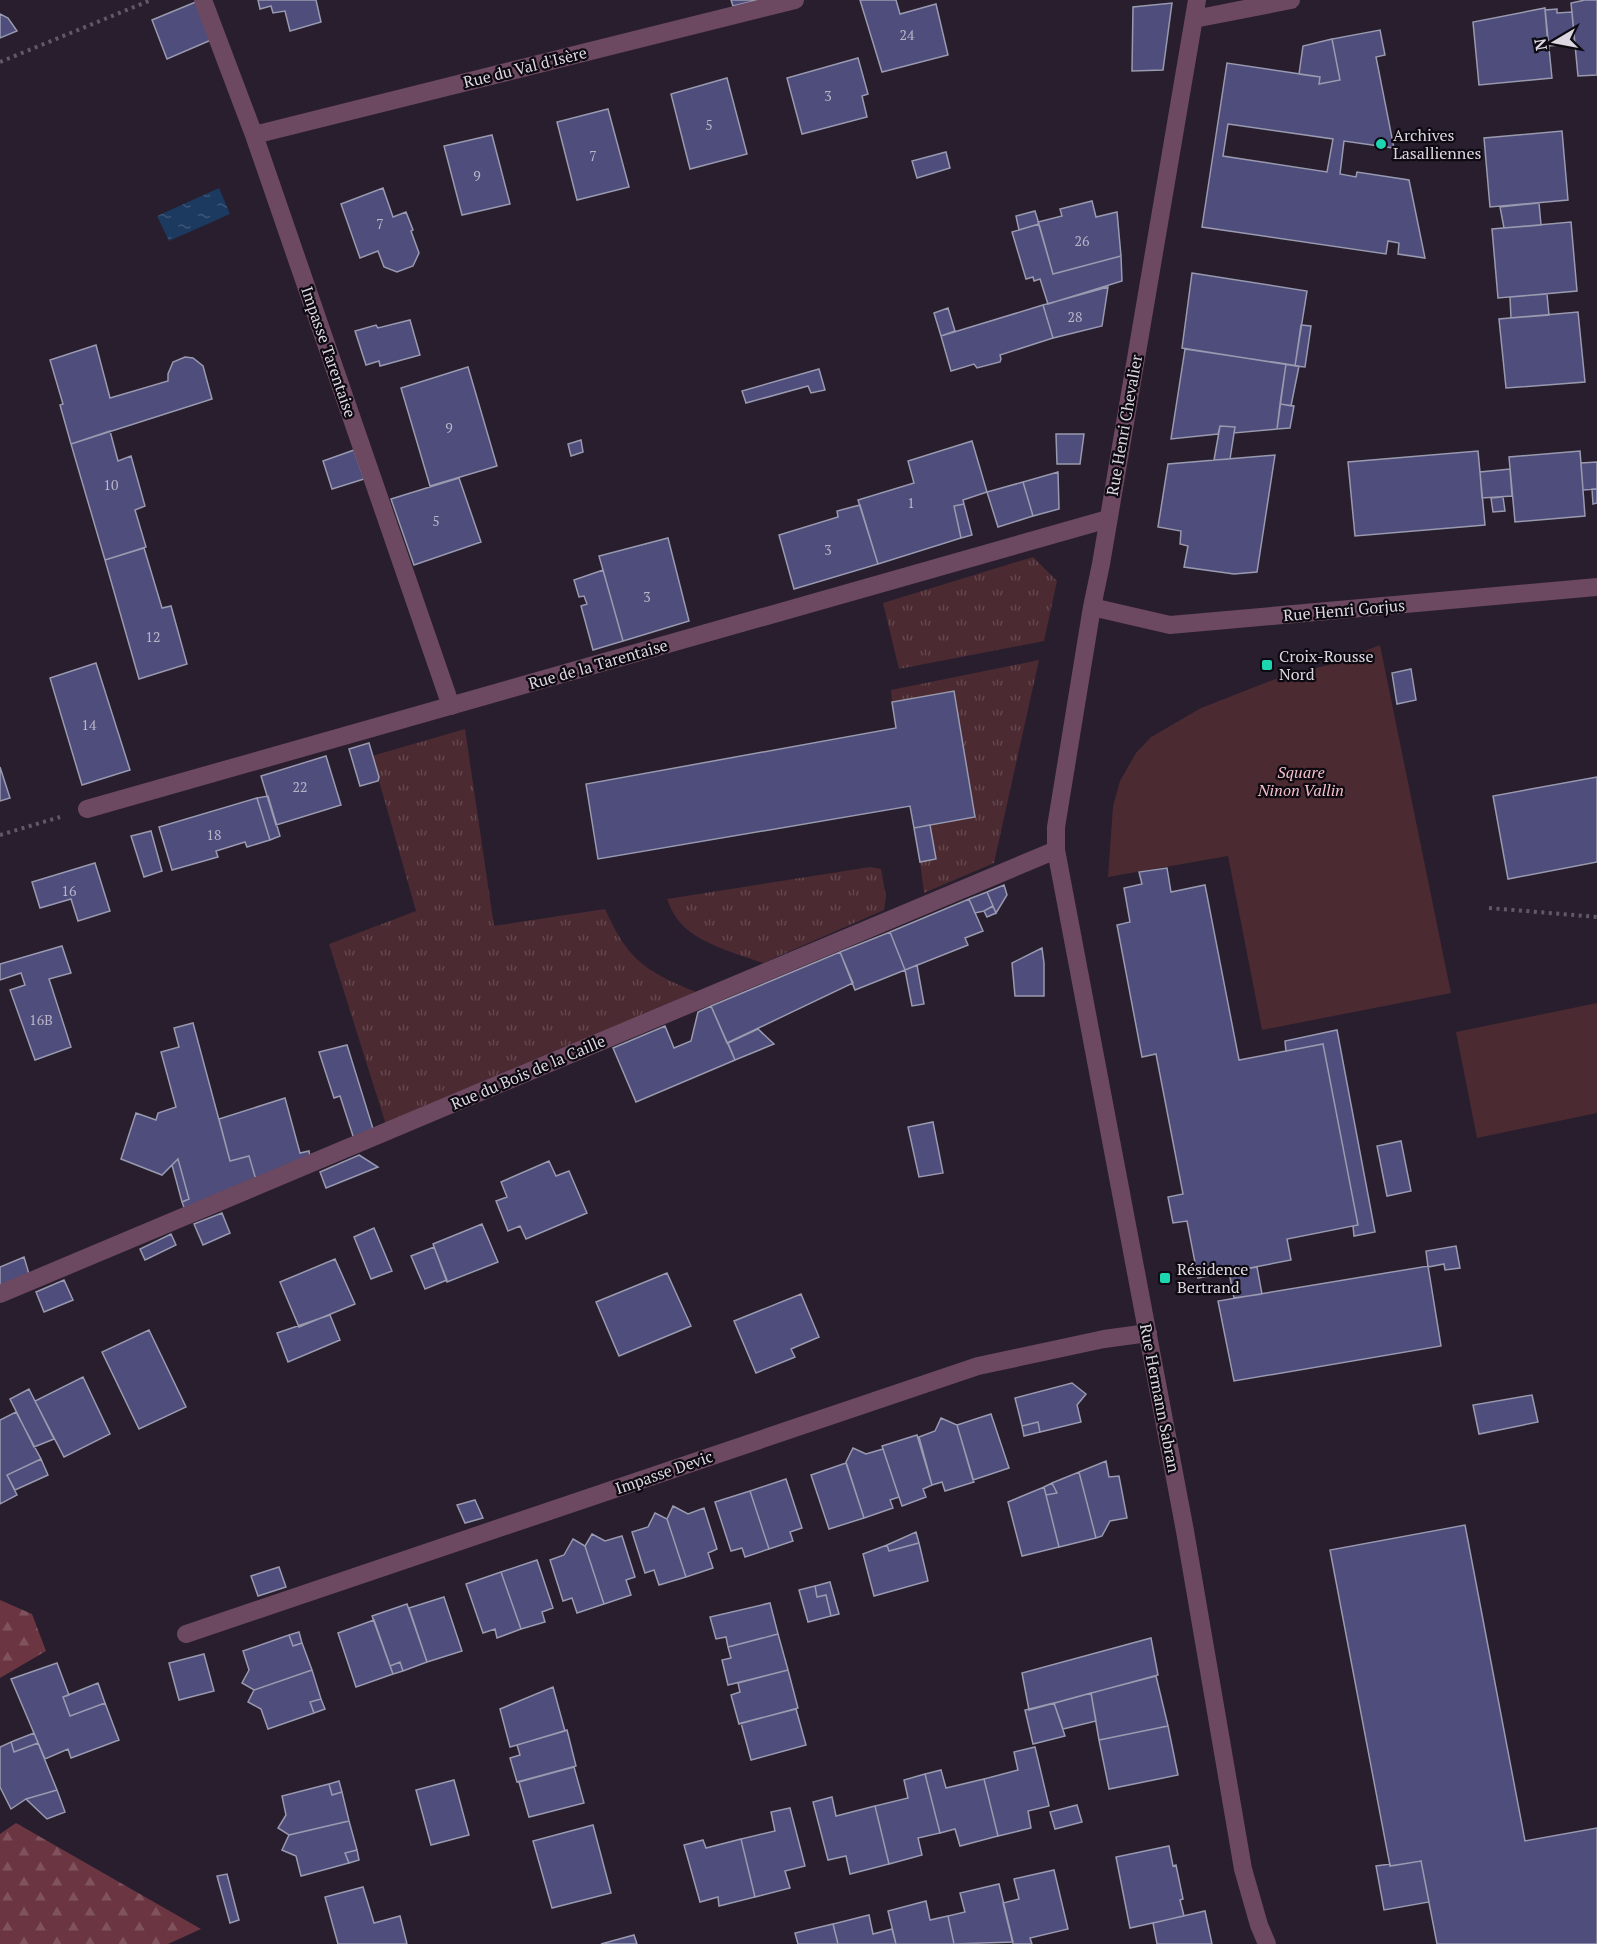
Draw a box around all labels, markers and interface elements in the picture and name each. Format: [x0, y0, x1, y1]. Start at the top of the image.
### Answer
north arrow [1525, 12, 1585, 72]
house number: 24 [900, 25, 915, 44]
text: N [1528, 37, 1552, 52]
street label: Rue du Val d'Isère [461, 41, 589, 93]
house number: 3 [824, 86, 832, 105]
house number: 5 [705, 115, 713, 134]
place label: Archives Lasalliennes [1393, 124, 1481, 164]
marker: Archives Lasalliennes [1374, 137, 1388, 151]
house number: 7 [589, 146, 597, 165]
house number: 9 [473, 166, 481, 185]
house number: 7 [376, 214, 384, 233]
house number: 26 [1075, 231, 1090, 250]
street label: Impasse Tarentaise [296, 283, 362, 421]
house number: 28 [1068, 307, 1082, 326]
street label: Rue Henri Chevalier [1101, 352, 1147, 497]
house number: 9 [445, 418, 453, 437]
house number: 10 [104, 475, 118, 494]
house number: 1 [907, 493, 915, 512]
house number: 5 [432, 511, 440, 530]
house number: 3 [824, 540, 832, 559]
house number: 3 [643, 587, 651, 606]
street label: Rue Henri Gorjus [1282, 594, 1406, 626]
house number: 12 [146, 627, 160, 646]
street label: Rue de la Tarentaise [526, 634, 670, 694]
place label: Croix-Rousse Nord [1279, 645, 1374, 685]
marker: Croix-Rousse Nord [1260, 658, 1274, 672]
house number: 14 [82, 715, 97, 734]
park label: Square Ninon Vallin [1257, 761, 1344, 801]
house number: 22 [293, 777, 307, 796]
house number: 18 [207, 825, 221, 844]
house number: 16 [62, 881, 77, 900]
house number: 16B [29, 1010, 53, 1029]
street label: Rue du Bois de la Caille [447, 1029, 609, 1115]
place label: Résidence Bertrand [1177, 1258, 1248, 1298]
marker: Résidence Bertrand [1158, 1271, 1172, 1285]
street label: Rue Hermann Sabran [1135, 1322, 1185, 1475]
street label: Impasse Devic [612, 1445, 716, 1499]

